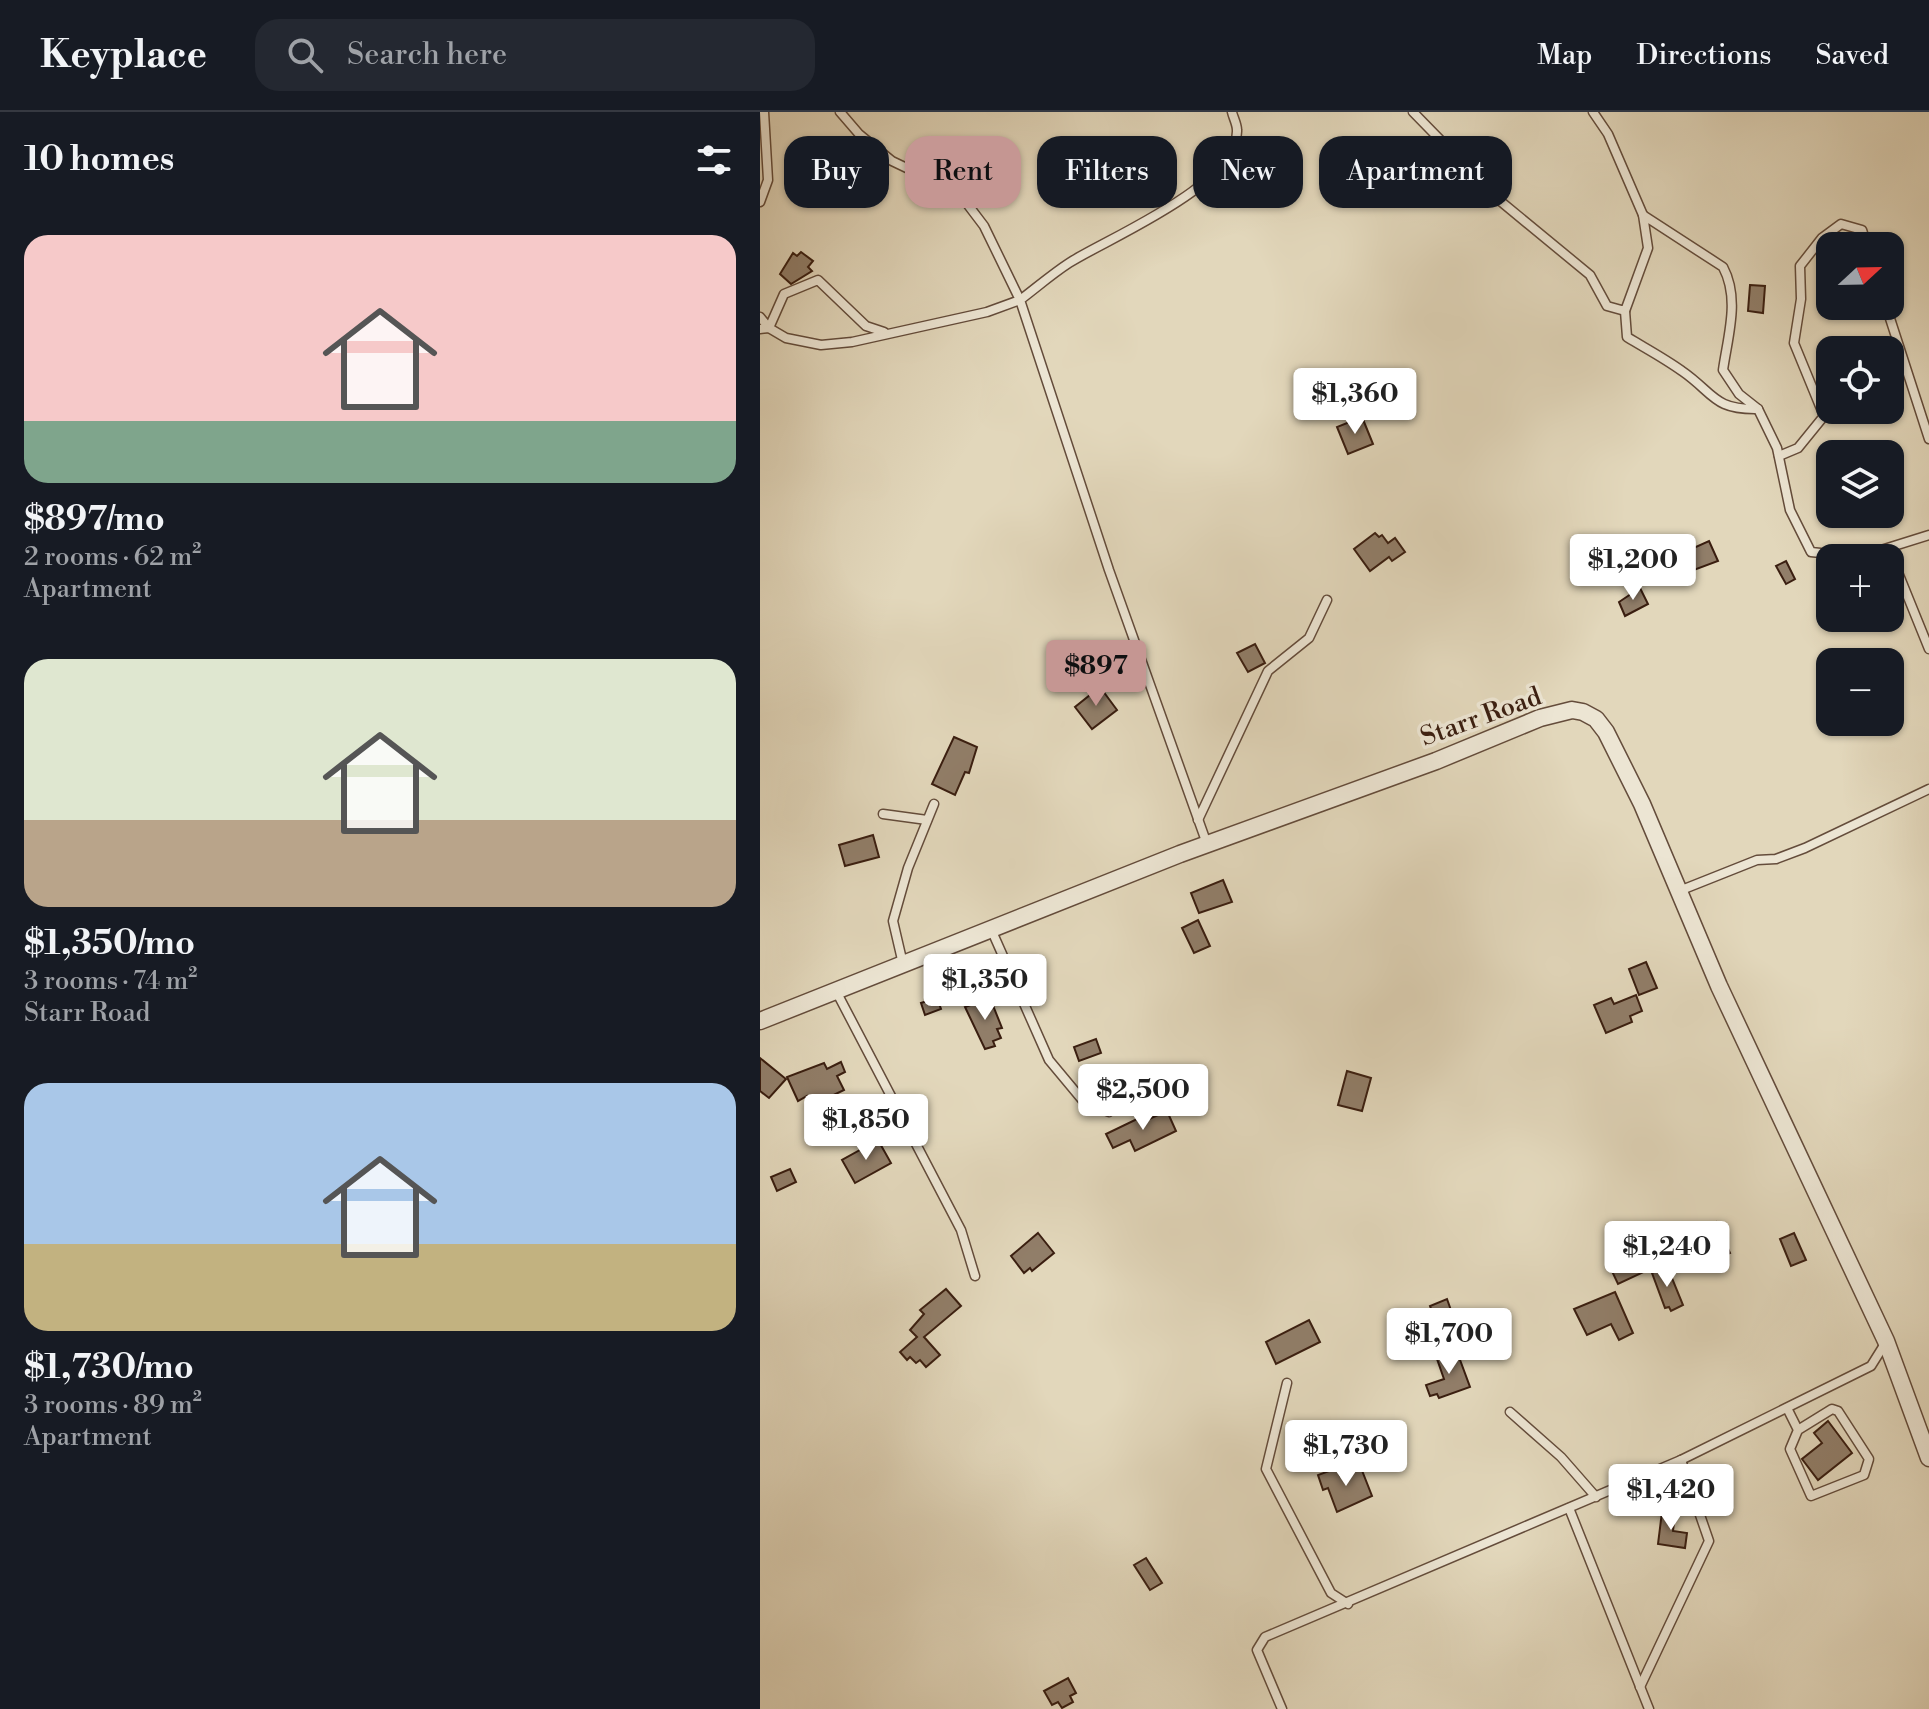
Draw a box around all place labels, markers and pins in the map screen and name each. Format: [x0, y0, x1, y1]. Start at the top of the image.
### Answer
pin: $1,360 [1290, 368, 1420, 436]
pin: $1,200 [1568, 534, 1698, 602]
pin: $897 [1049, 640, 1143, 708]
pin: $1,350 [920, 954, 1050, 1022]
pin: $2,500 [1078, 1064, 1208, 1132]
pin: $1,850 [801, 1094, 931, 1162]
pin: $1,240 [1602, 1221, 1732, 1289]
pin: $1,700 [1384, 1308, 1514, 1376]
pin: $1,730 [1281, 1420, 1411, 1488]
pin: $1,420 [1606, 1464, 1736, 1532]

